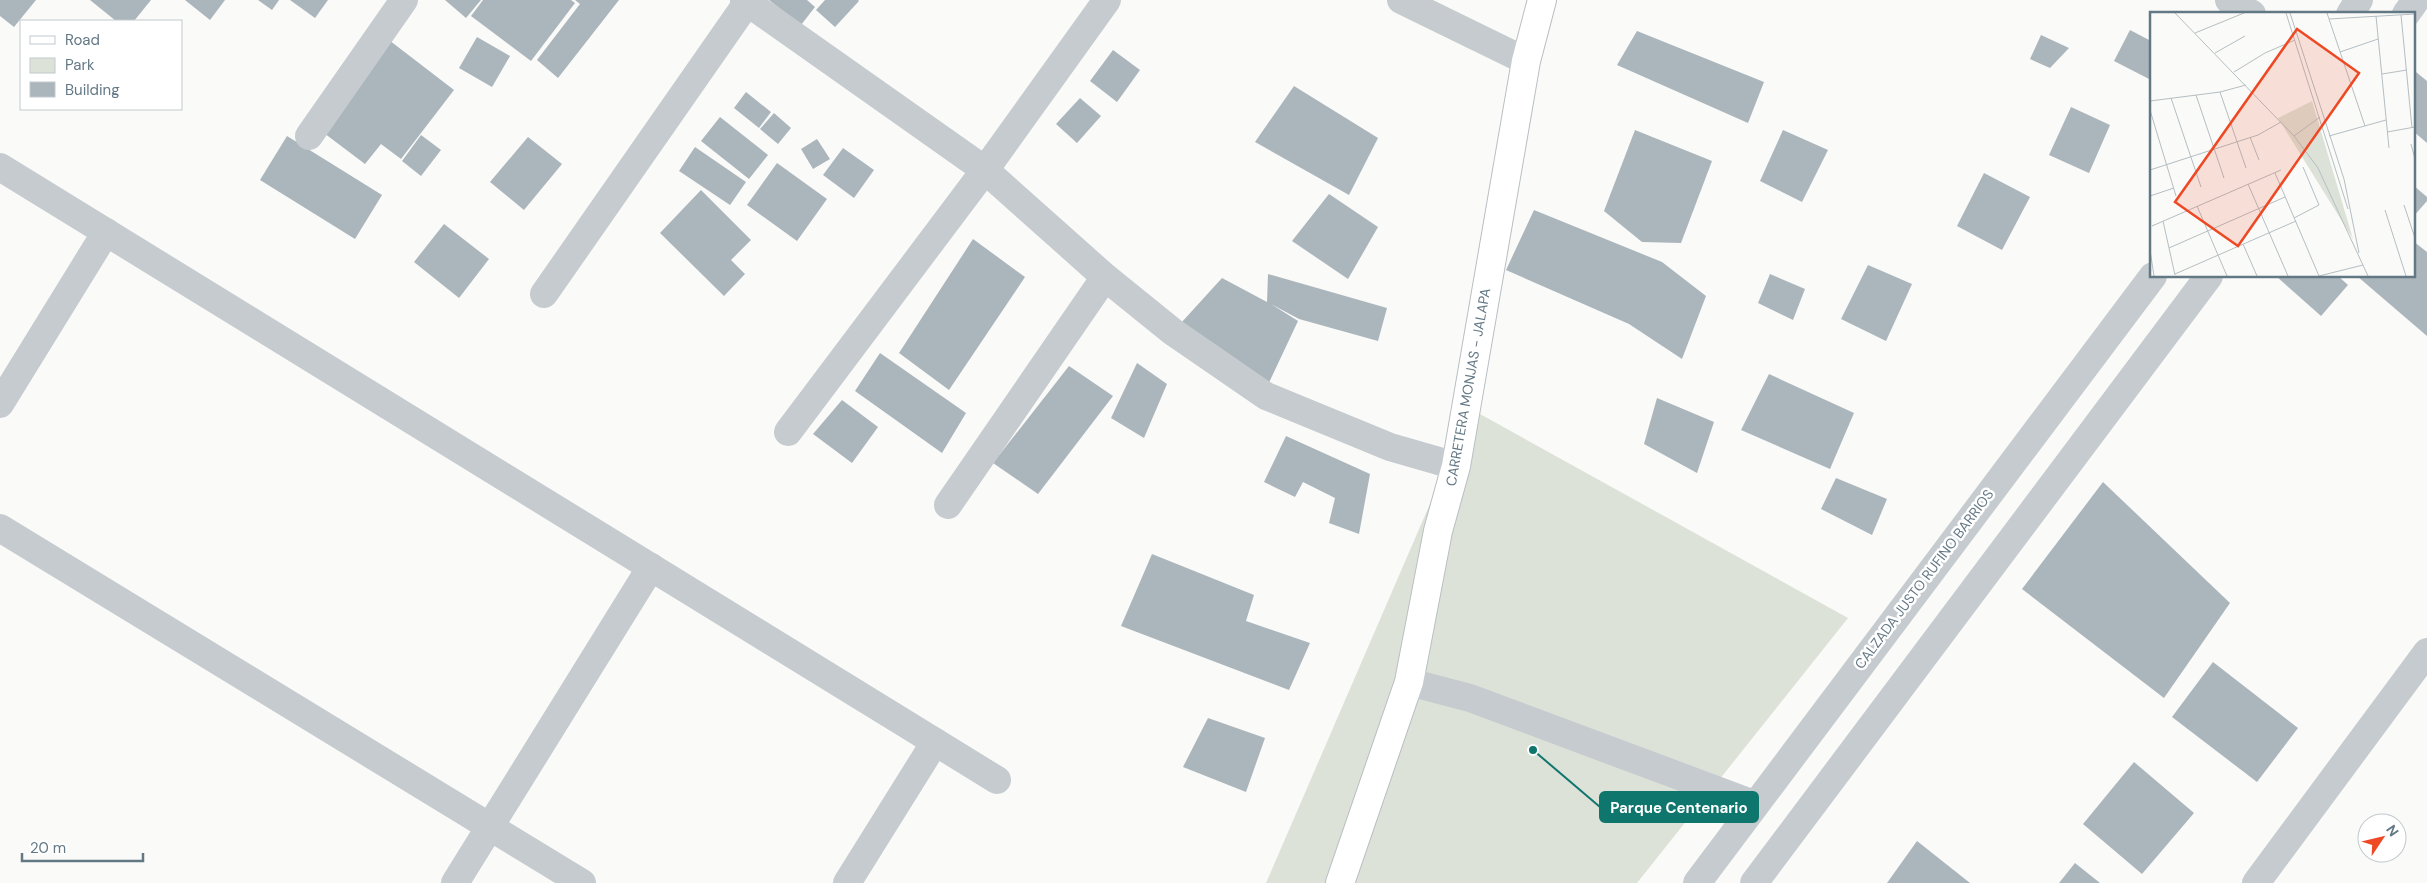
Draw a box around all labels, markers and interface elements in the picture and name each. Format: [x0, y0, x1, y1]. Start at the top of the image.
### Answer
inset map [2150, 12, 2414, 278]
legend [20, 20, 182, 110]
text: Road [65, 30, 100, 50]
text: Park [65, 55, 95, 75]
text: Building [65, 80, 120, 100]
street label: CARRETERA MONJAS - JALAPA [1442, 287, 1494, 487]
street label: CALZADA JUSTO RUFINO BARRIOS [1851, 486, 1997, 672]
callout: Parque Centenario [1600, 792, 1758, 822]
text: Parque Centenario [1610, 798, 1748, 818]
north arrow [2357, 813, 2407, 863]
text: N [2382, 821, 2403, 840]
scale bar [22, 830, 144, 862]
text: 20 m [30, 838, 66, 858]

